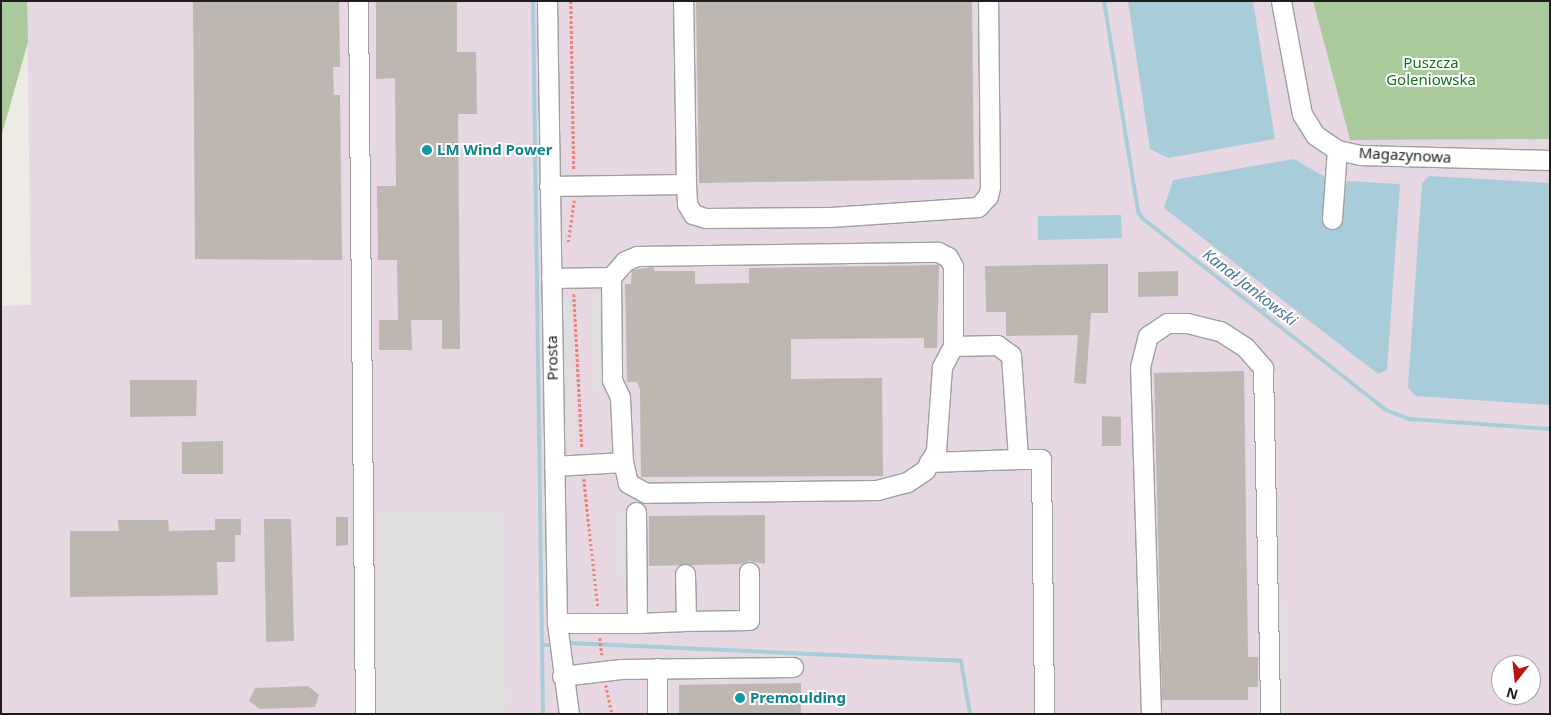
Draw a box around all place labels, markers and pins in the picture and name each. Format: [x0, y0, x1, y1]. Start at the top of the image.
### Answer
place label: LM Wind Power [437, 141, 552, 159]
marker: LM Wind Power [421, 144, 433, 156]
place label: Premoulding [750, 689, 846, 707]
marker: Premoulding [734, 692, 746, 704]

